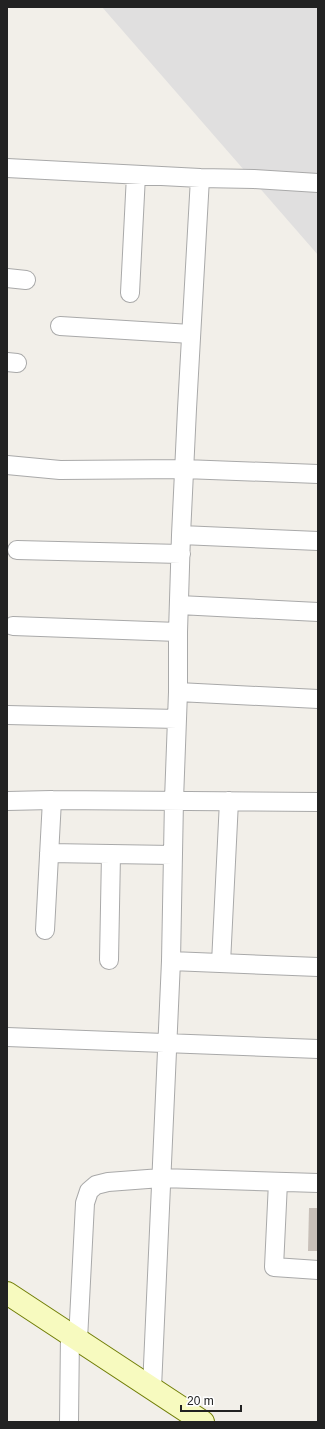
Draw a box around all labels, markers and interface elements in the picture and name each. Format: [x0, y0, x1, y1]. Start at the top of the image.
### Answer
scale bar [181, 1387, 241, 1413]
text: 20 m [187, 1394, 214, 1408]

